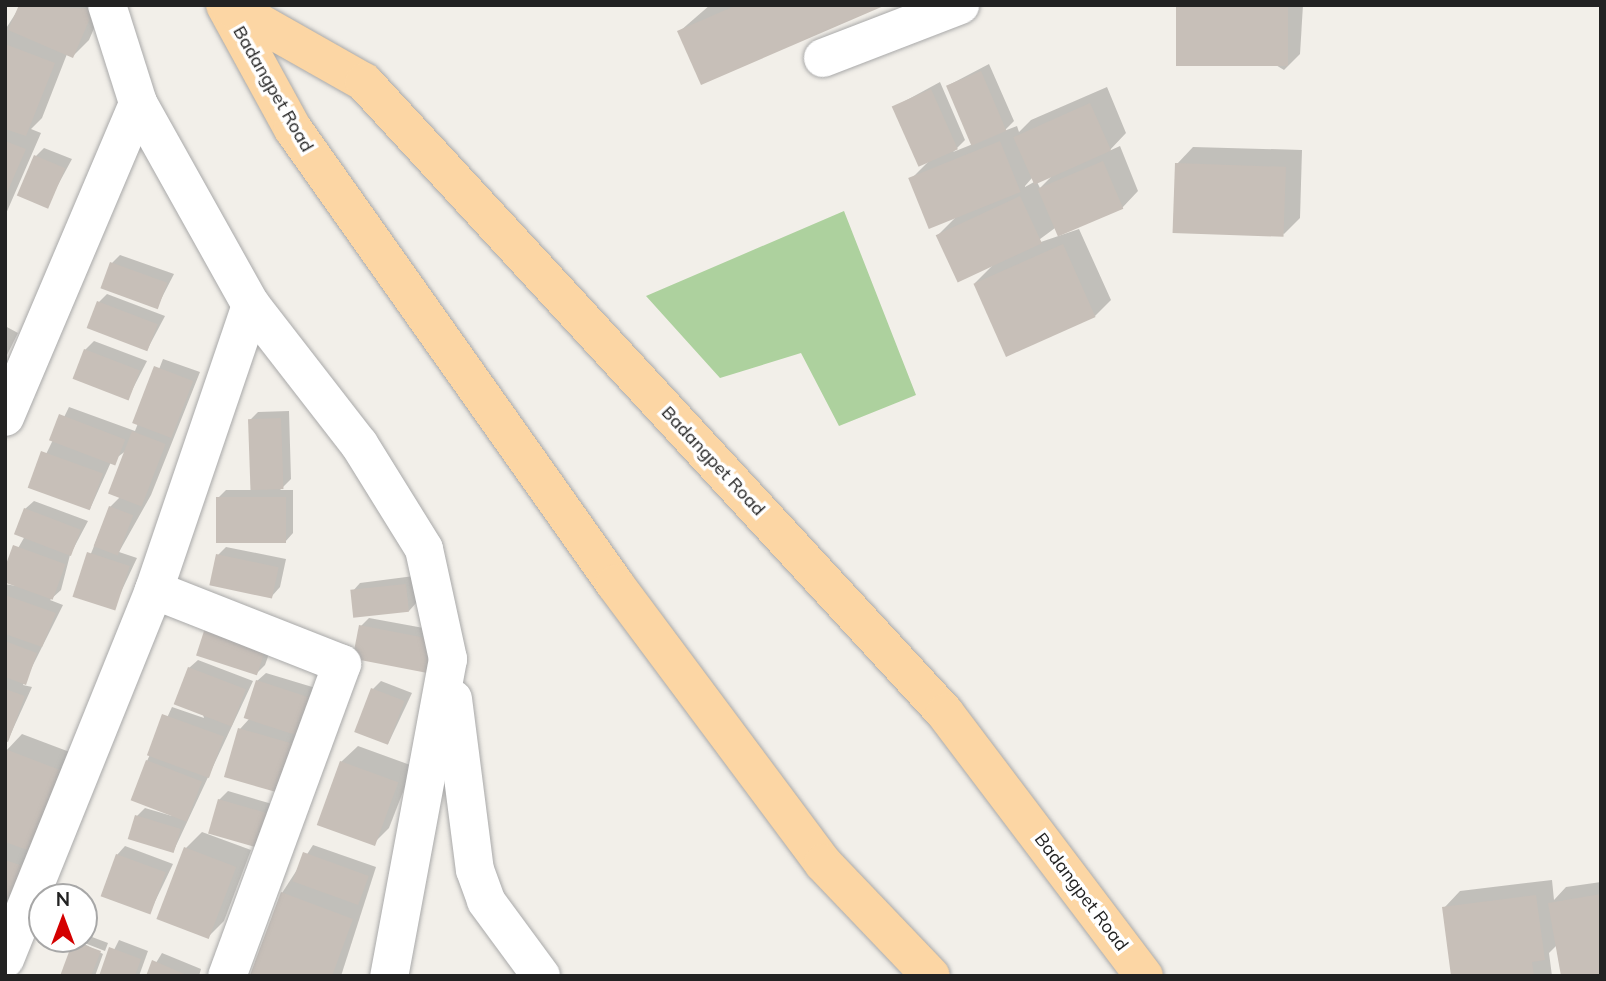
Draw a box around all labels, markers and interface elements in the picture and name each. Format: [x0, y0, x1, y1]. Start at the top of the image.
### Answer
street label: Badangpet Road [228, 22, 318, 156]
street label: Badangpet Road [657, 402, 769, 520]
street label: Badangpet Road [1030, 829, 1132, 955]
north arrow [28, 883, 98, 953]
text: N [56, 887, 70, 911]

